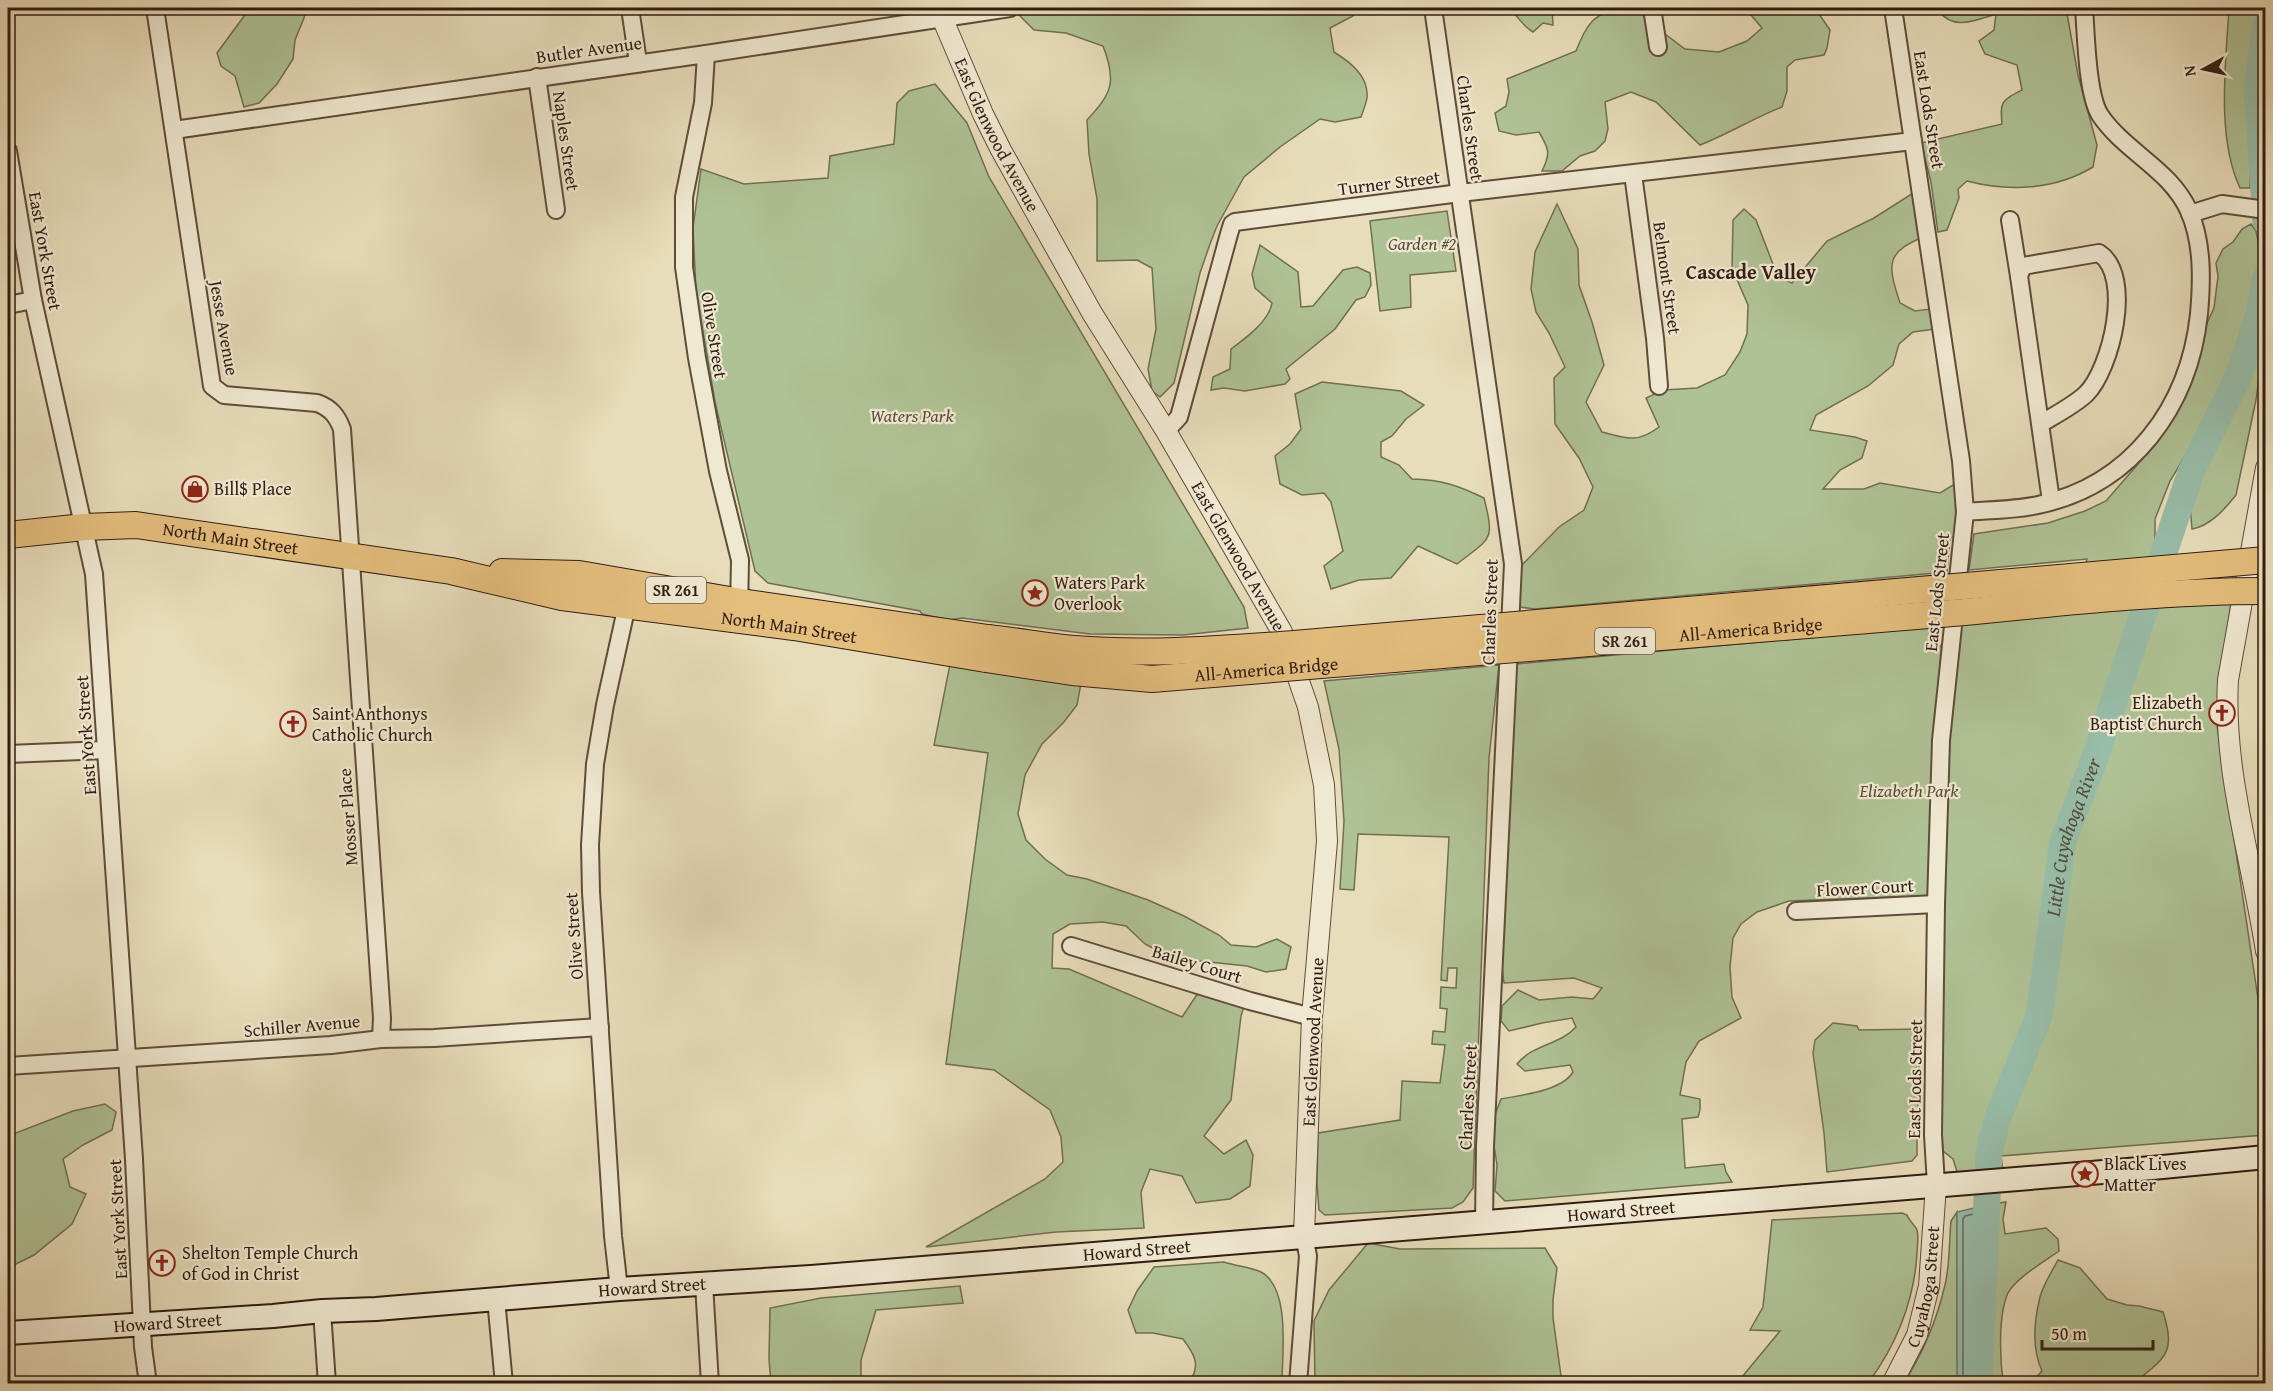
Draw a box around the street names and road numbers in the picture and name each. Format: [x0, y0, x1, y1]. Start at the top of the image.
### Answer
street label: Butler Avenue [534, 29, 644, 70]
street label: East Lods Street [1907, 49, 1952, 172]
street label: East Glenwood Avenue [948, 54, 1047, 217]
street label: Charles Street [1450, 74, 1491, 183]
street label: Naples Street [546, 89, 587, 193]
street label: Turner Street [1336, 163, 1442, 202]
street label: East York Street [22, 189, 69, 313]
street label: Belmont Street [1646, 220, 1689, 337]
street label: Jesse Avenue [203, 276, 246, 378]
street label: Olive Street [694, 290, 735, 381]
street label: East Glenwood Avenue [1185, 476, 1293, 636]
street label: North Main Street [161, 515, 301, 562]
street label: East Lods Street [1917, 531, 1956, 653]
street label: Charles Street [1474, 558, 1505, 665]
road number: SR 261 [646, 577, 706, 603]
street label: North Main Street [720, 604, 860, 650]
street label: All-America Bridge [1678, 610, 1824, 649]
road number: SR 261 [1595, 628, 1655, 654]
street label: All-America Bridge [1193, 650, 1339, 688]
street label: East York Street [68, 674, 103, 796]
street label: Mosser Place [331, 767, 364, 867]
street label: Flower Court [1816, 871, 1915, 904]
street label: Olive Street [557, 891, 590, 981]
street label: Bailey Court [1149, 937, 1246, 990]
street label: East Glenwood Avenue [1295, 957, 1330, 1127]
street label: Schiller Avenue [243, 1007, 361, 1044]
street label: East Lods Street [1900, 1018, 1929, 1139]
street label: Charles Street [1451, 1043, 1484, 1151]
street label: East York Street [101, 1158, 134, 1280]
street label: Howard Street [1566, 1193, 1677, 1228]
street label: Cuyahoga Street [1899, 1224, 1946, 1352]
street label: Howard Street [1082, 1232, 1193, 1268]
street label: Howard Street [597, 1270, 708, 1304]
street label: Howard Street [113, 1305, 223, 1339]

